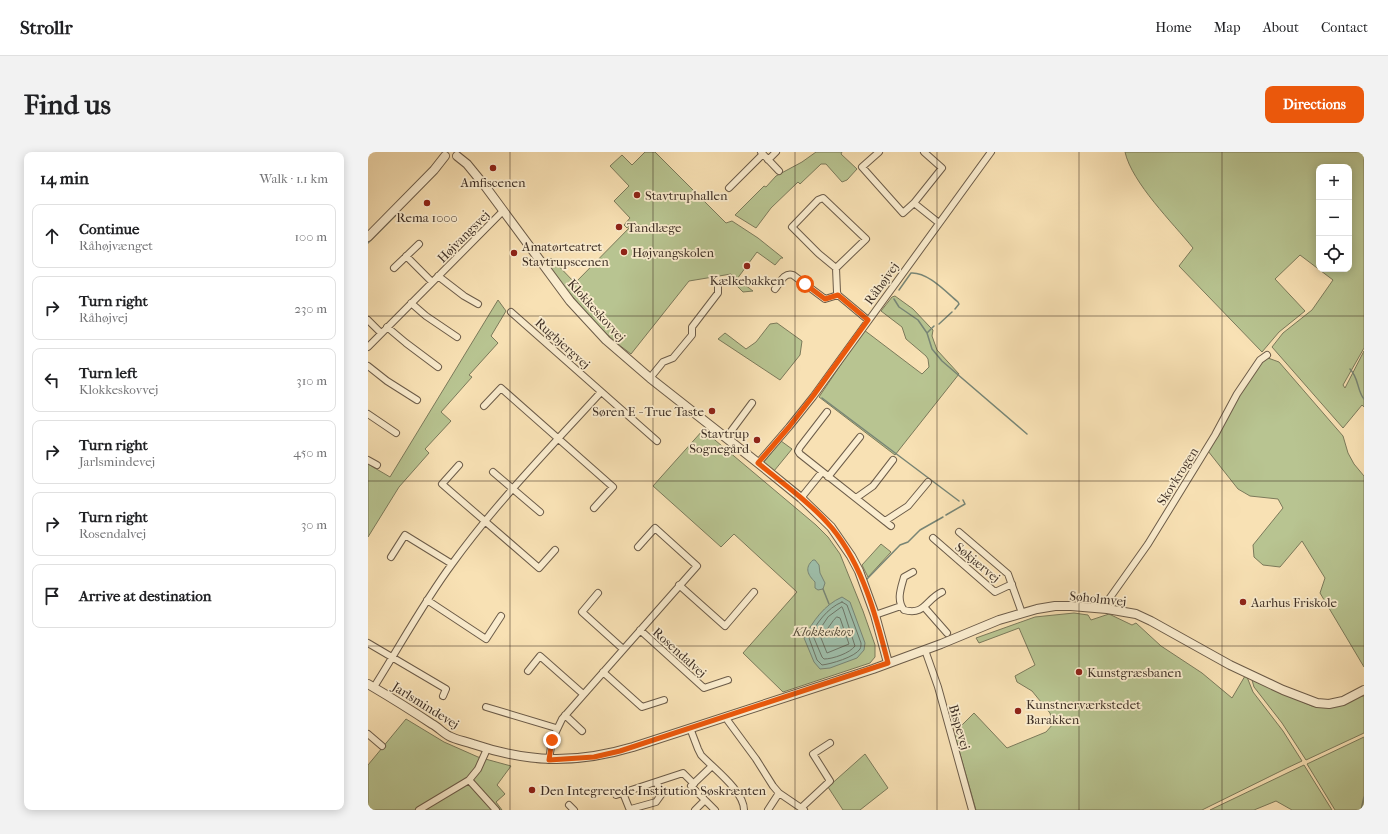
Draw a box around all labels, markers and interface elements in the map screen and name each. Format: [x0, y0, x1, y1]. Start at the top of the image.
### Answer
text: Strollr [20, 17, 73, 39]
text: Home [1155, 19, 1192, 36]
text: Map [1214, 19, 1241, 36]
text: About [1263, 19, 1299, 36]
text: Contact [1321, 19, 1368, 36]
button: Directions [1265, 86, 1364, 123]
text: Find us [24, 88, 111, 121]
marker: Amfiscenen [488, 163, 498, 173]
map controls [1316, 164, 1352, 272]
button: + [1316, 164, 1352, 200]
text: 14 min [40, 168, 89, 188]
text: Walk · 1.1 km [260, 171, 328, 186]
place label: Amfiscenen [460, 175, 526, 190]
place label: Stavtruphallen [645, 188, 728, 203]
marker: Stavtruphallen [632, 190, 642, 200]
marker: Rema 1000 [422, 198, 432, 208]
button: − [1316, 200, 1352, 236]
street label: Højvangsvej [434, 207, 493, 266]
place label: Rema 1000 [396, 210, 458, 225]
text: Continue [79, 220, 139, 238]
place label: Tandlæge [627, 220, 682, 235]
marker: Tandlæge [614, 222, 624, 232]
icon: ahead [41, 225, 63, 247]
text: 100 m [294, 229, 327, 244]
button: locate [1316, 236, 1352, 272]
text: Råhøjvænget [79, 238, 153, 253]
place label: Amatørteatret Stavtrupscenen [521, 239, 609, 269]
place label: Højvangskolen [632, 245, 715, 260]
marker: Højvangskolen [619, 247, 629, 257]
marker: Amatørteatret Stavtrupscenen [509, 248, 519, 258]
street label: Råhøjvej [861, 259, 902, 307]
marker: Kælkebakken [742, 261, 752, 271]
place label: Kælkebakken [709, 273, 785, 288]
route start [796, 275, 814, 293]
street label: Klokkeskovvej [565, 276, 629, 345]
text: Turn right [79, 292, 148, 310]
icon: right [41, 297, 63, 319]
text: 230 m [294, 301, 327, 316]
text: Råhøjvej [79, 310, 128, 325]
street label: Rugbjergvej [532, 315, 593, 372]
text: Turn left [79, 364, 137, 382]
icon: left [41, 369, 63, 391]
text: 310 m [296, 373, 327, 388]
text: Klokkeskovvej [79, 382, 158, 397]
place label: Søren E - True Taste [592, 404, 705, 419]
marker: Søren E - True Taste [707, 406, 717, 416]
place label: Stavtrup Sognegård [689, 426, 750, 456]
marker: Stavtrup Sognegård [752, 435, 762, 445]
text: Turn right [79, 436, 148, 454]
icon: right [41, 441, 63, 463]
street label: Skovkrogen [1154, 444, 1201, 508]
text: 450 m [293, 445, 327, 460]
text: Jarlsmindevej [79, 454, 155, 469]
text: Turn right [79, 508, 148, 526]
icon: right [41, 513, 63, 535]
text: 30 m [301, 517, 327, 532]
text: Rosendalvej [79, 526, 146, 541]
street label: Søkjærvej [952, 539, 1003, 586]
icon: arrive [41, 585, 63, 607]
text: Arrive at destination [79, 587, 211, 605]
street label: Søholmvej [1069, 588, 1127, 609]
place label: Aarhus Friskole [1250, 595, 1338, 610]
marker: Aarhus Friskole [1238, 597, 1248, 607]
street label: Rosendalvej [650, 624, 710, 680]
park label: Klokkeskov [792, 624, 853, 639]
place label: Kunstgræsbanen [1087, 665, 1182, 680]
marker: Kunstgræsbanen [1074, 667, 1084, 677]
street label: Jarlsmindevej [389, 678, 462, 732]
place label: Kunstnerværkstedet Barakken [1026, 697, 1141, 727]
street label: Bispevej [946, 703, 973, 752]
marker: Kunstnerværkstedet Barakken [1013, 706, 1023, 716]
route end [543, 731, 561, 749]
place label: Den Integrerede Institution Søskrænten [540, 783, 767, 798]
marker: Den Integrerede Institution Søskrænten [527, 785, 537, 795]

